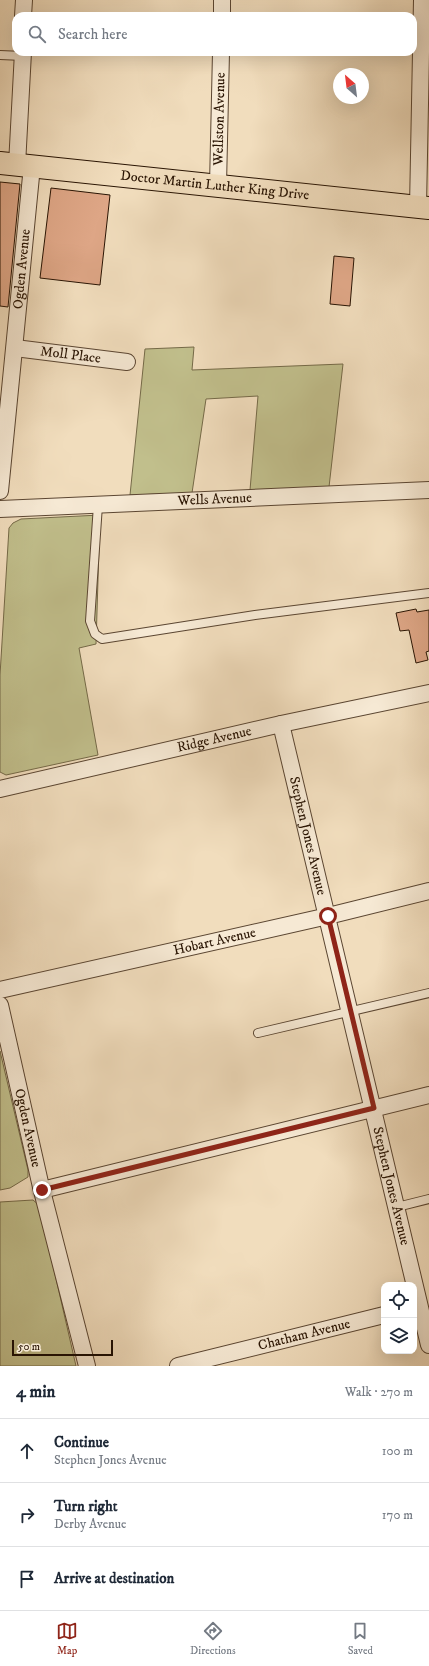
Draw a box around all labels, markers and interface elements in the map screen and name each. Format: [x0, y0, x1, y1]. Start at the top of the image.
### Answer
search box [12, 12, 417, 56]
icon: search [26, 23, 48, 45]
text: Search here [58, 25, 127, 44]
north arrow [333, 68, 369, 104]
street label: Wellston Avenue [209, 72, 230, 167]
street label: Doctor Martin Luther King Drive [120, 167, 310, 204]
street label: Ogden Avenue [9, 228, 35, 310]
street label: Moll Place [39, 342, 102, 368]
street label: Wells Avenue [176, 489, 253, 510]
street label: Ridge Avenue [175, 722, 254, 757]
street label: Stephen Jones Avenue [285, 775, 331, 897]
route start [319, 907, 337, 925]
street label: Hobart Avenue [172, 924, 258, 960]
street label: Ogden Avenue [10, 1087, 45, 1169]
street label: Stephen Jones Avenue [368, 1125, 414, 1247]
route end [33, 1181, 51, 1199]
map controls [381, 1282, 417, 1354]
button: locate [381, 1282, 417, 1318]
street label: Chatham Avenue [256, 1315, 352, 1355]
button: layers [381, 1318, 417, 1354]
scale bar [12, 1338, 113, 1357]
text: 50 m [18, 1340, 40, 1354]
text: 4 min [16, 1381, 55, 1403]
text: Walk · 270 m [345, 1384, 413, 1400]
text: Continue [54, 1433, 109, 1452]
icon: ahead [16, 1440, 38, 1462]
text: 100 m [382, 1443, 413, 1459]
text: Stephen Jones Avenue [54, 1452, 167, 1468]
text: Turn right [54, 1497, 117, 1516]
icon: right [16, 1504, 38, 1526]
text: 170 m [382, 1507, 413, 1523]
text: Derby Avenue [54, 1516, 126, 1532]
icon: arrive [16, 1568, 38, 1590]
text: Arrive at destination [54, 1569, 174, 1588]
tab: Map [56, 1620, 78, 1658]
tab: Directions [190, 1620, 236, 1658]
tab: Saved [348, 1620, 373, 1658]

